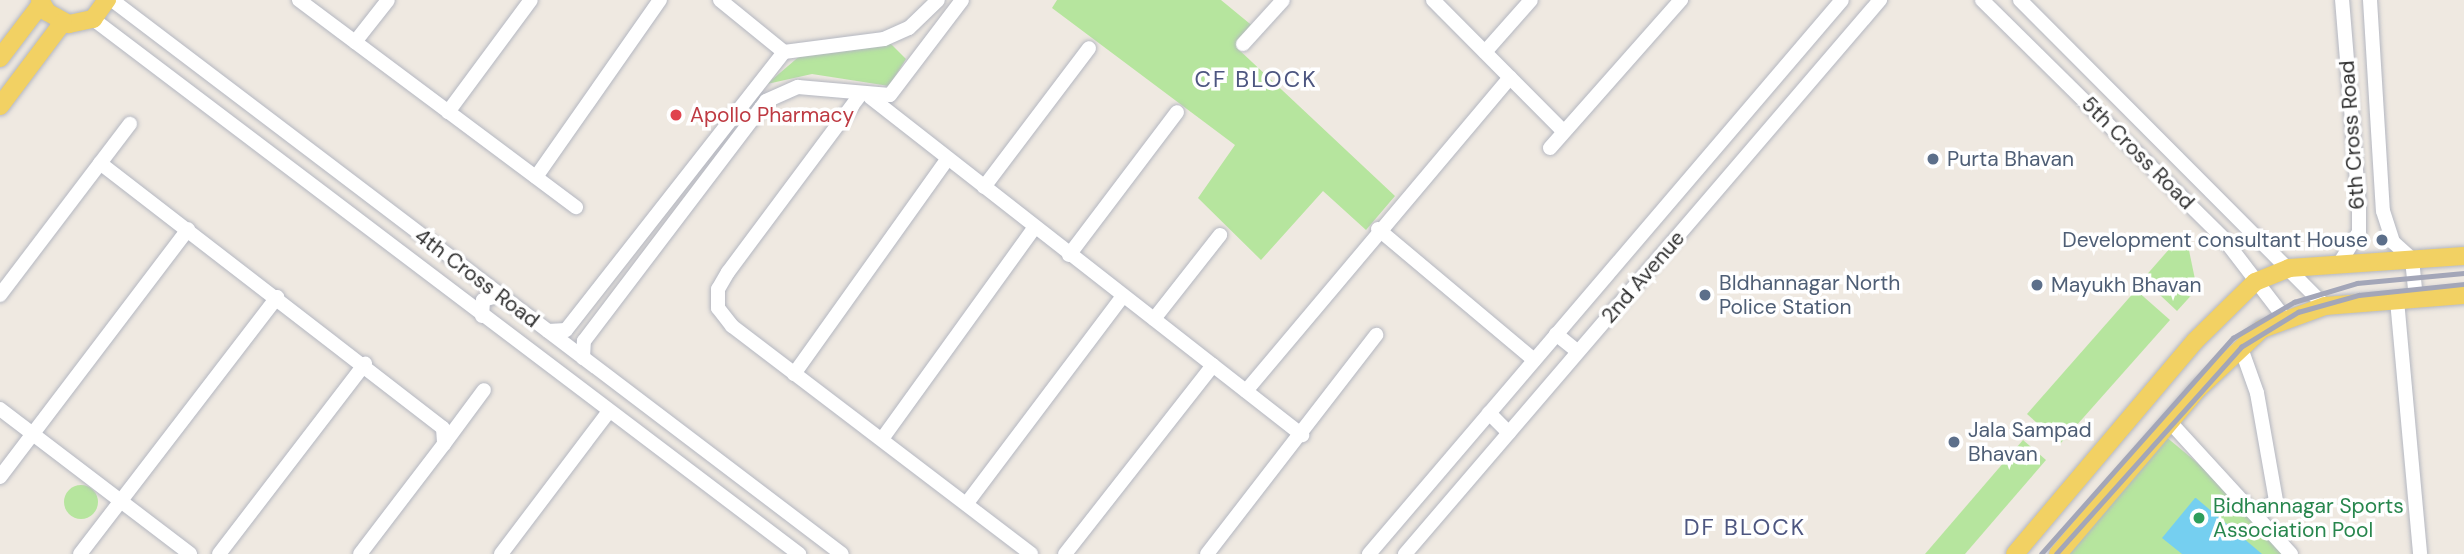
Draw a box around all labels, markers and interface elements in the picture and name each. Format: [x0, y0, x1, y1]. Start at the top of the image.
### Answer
street label: 6th Cross Road [2334, 60, 2370, 210]
district label: CF BLOCK [1195, 65, 1317, 93]
street label: 5th Cross Road [2076, 91, 2200, 215]
place label: Apollo Pharmacy [690, 102, 854, 128]
marker: Apollo Pharmacy [668, 107, 684, 123]
place label: Purta Bhavan [1947, 146, 2074, 172]
marker: Purta Bhavan [1925, 151, 1941, 167]
street label: 4th Cross Road [410, 223, 544, 333]
street label: 2nd Avenue [1596, 226, 1690, 328]
place label: Development consultant House [2062, 227, 2368, 253]
marker: Development consultant House [2374, 232, 2390, 248]
place label: BIdhannagar North Police Station [1719, 270, 1900, 320]
place label: Mayukh Bhavan [2051, 272, 2202, 298]
marker: Mayukh Bhavan [2029, 277, 2045, 293]
marker: BIdhannagar North Police Station [1697, 287, 1713, 303]
place label: Jala Sampad Bhavan [1968, 417, 2092, 467]
marker: Jala Sampad Bhavan [1946, 434, 1962, 450]
place label: Bidhannagar Sports Association Pool [2213, 493, 2404, 543]
marker: Bidhannagar Sports Association Pool [2191, 510, 2207, 526]
district label: DF BLOCK [1685, 513, 1805, 541]

